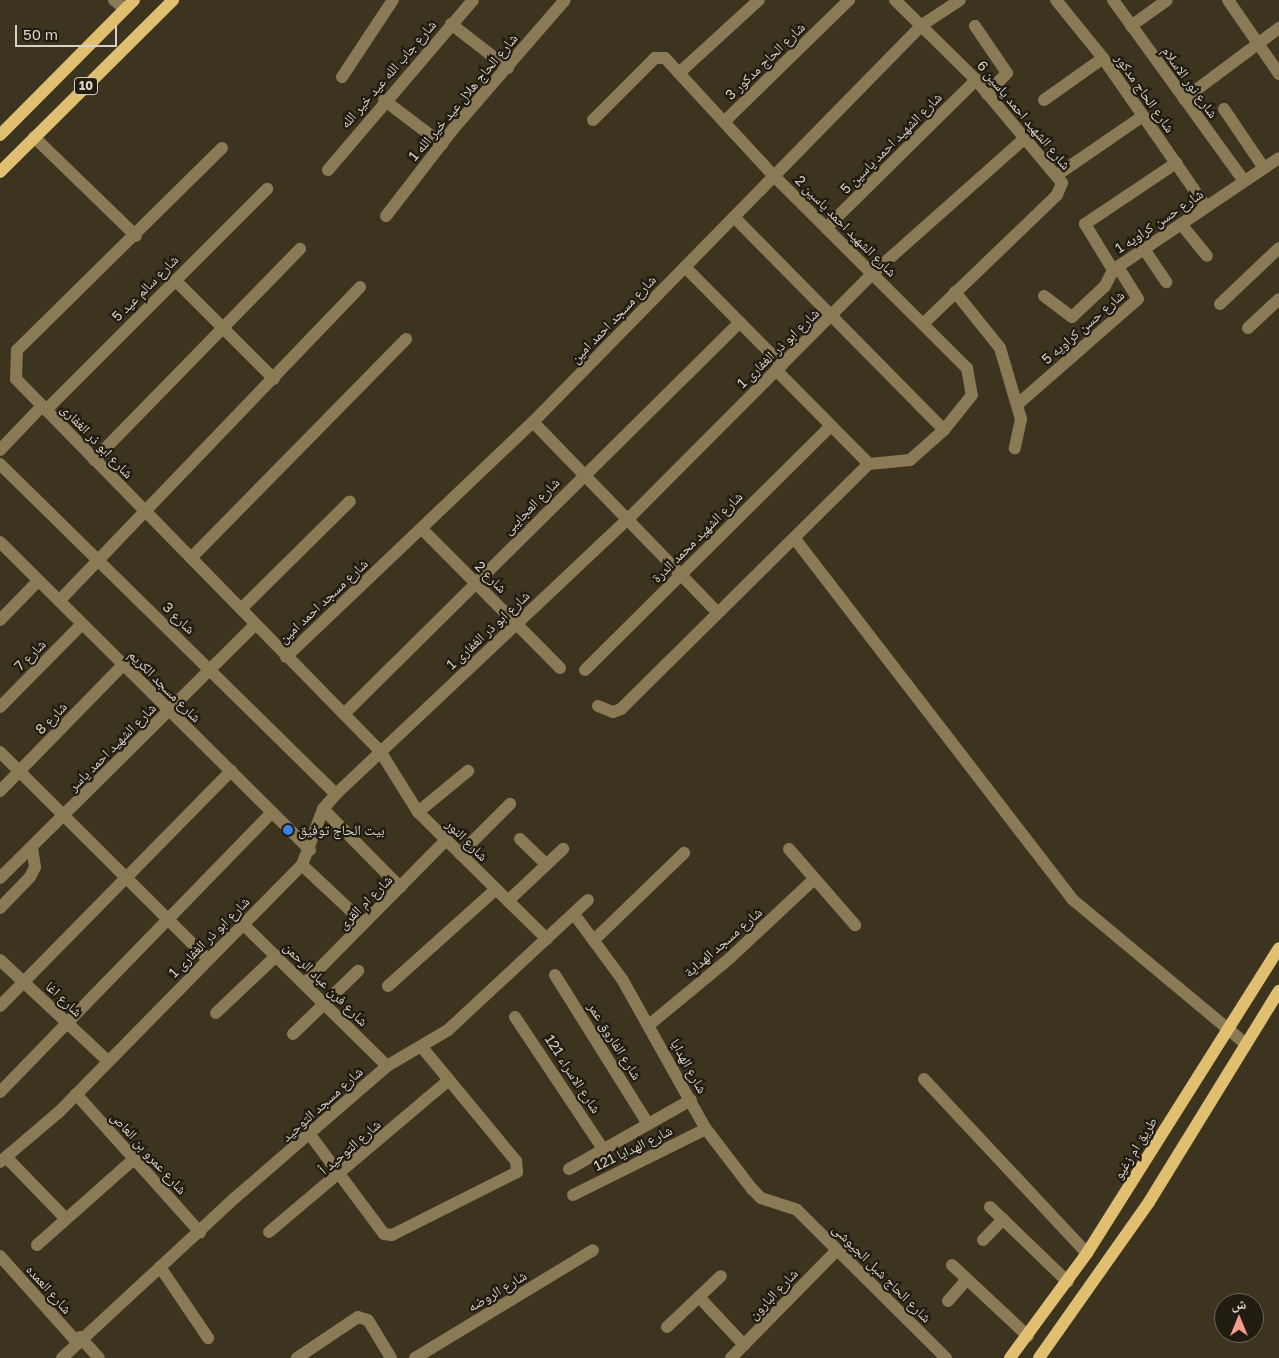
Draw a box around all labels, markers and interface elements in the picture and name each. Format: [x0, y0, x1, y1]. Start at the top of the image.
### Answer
scale bar [18, 15, 120, 47]
street label: شارع جاب الله عيد خير الله [336, 16, 440, 132]
street label: شارع الحاج مدكور 3 [722, 19, 808, 103]
text: 50 m [23, 25, 58, 43]
street label: شارع الحاج هلال عيد خير الله 1 [405, 30, 521, 164]
street label: شارع نور الاسلام [1158, 43, 1222, 121]
street label: شارع الحاج مدكور [1112, 50, 1178, 136]
street label: شارع الشهيد احمد ياسين 6 [973, 57, 1075, 173]
road number: 10 [74, 76, 98, 95]
street label: شارع الشهيد احمد ياسين 5 [837, 89, 945, 197]
street label: شارع الشهيد احمد ياسين 2 [792, 172, 900, 280]
street label: شارع حسن كراويه 1 [1112, 185, 1206, 257]
street label: شارع سالم عيد 5 [108, 251, 182, 325]
street label: شارع مسجد احمد امين [567, 271, 659, 367]
street label: شارع حسن كراويه 5 [1038, 287, 1128, 367]
street label: شارع ابو ذر الغفارى 1 [734, 305, 822, 391]
street label: شارع ابو ذر الغفارى [57, 400, 137, 482]
street label: شارع العجايبى [499, 474, 563, 538]
street label: شارع الشهيد محمد الدرة [648, 488, 746, 586]
street label: شارع مسجد احمد امين [275, 555, 371, 647]
street label: شارع 2 [472, 558, 510, 596]
street label: شارع ابو ذر الغفارى 1 [443, 587, 533, 673]
street label: شارع 3 [159, 599, 199, 637]
street label: شارع 7 [11, 636, 49, 674]
street label: شارع مسجد الكريم [125, 646, 205, 726]
street label: شارع 8 [32, 698, 70, 738]
street label: شارع الشهيد احمد ياسر [64, 699, 160, 795]
street label: شارع النور [443, 816, 491, 864]
place label: بيت الحاج توفيق [298, 822, 385, 838]
marker: بيت الحاج توفيق [282, 824, 294, 836]
street label: شارع ام القرى [334, 871, 396, 933]
street label: شارع ابو ذر الغفارى 1 [165, 893, 253, 981]
street label: شارع مسجد الهداية [681, 904, 765, 980]
street label: شارع فرن عباد الرحمن [280, 938, 372, 1030]
street label: شارع اغا [42, 978, 86, 1020]
street label: شارع الفاروق عمر [584, 999, 646, 1083]
street label: شارع الاسراء 121 [541, 1032, 605, 1116]
street label: شارع الهدايا [667, 1036, 711, 1096]
street label: شارع مسجد التوحيد [278, 1063, 366, 1145]
street label: شارع عمرو بن العاص [108, 1108, 190, 1198]
street label: طريق ام زغيو [1109, 1114, 1161, 1182]
street label: شارع التوحيد أ [316, 1116, 384, 1178]
street label: شارع الهدايا 121 [591, 1122, 675, 1174]
street label: شارع الحاج شبل الجيوشى [829, 1220, 935, 1326]
street label: شارع العمده [23, 1261, 75, 1317]
street label: شارع البارون [745, 1265, 801, 1323]
street label: شارع الروضه [464, 1267, 530, 1315]
north arrow [1214, 1293, 1264, 1343]
text: ش [1232, 1295, 1246, 1312]

